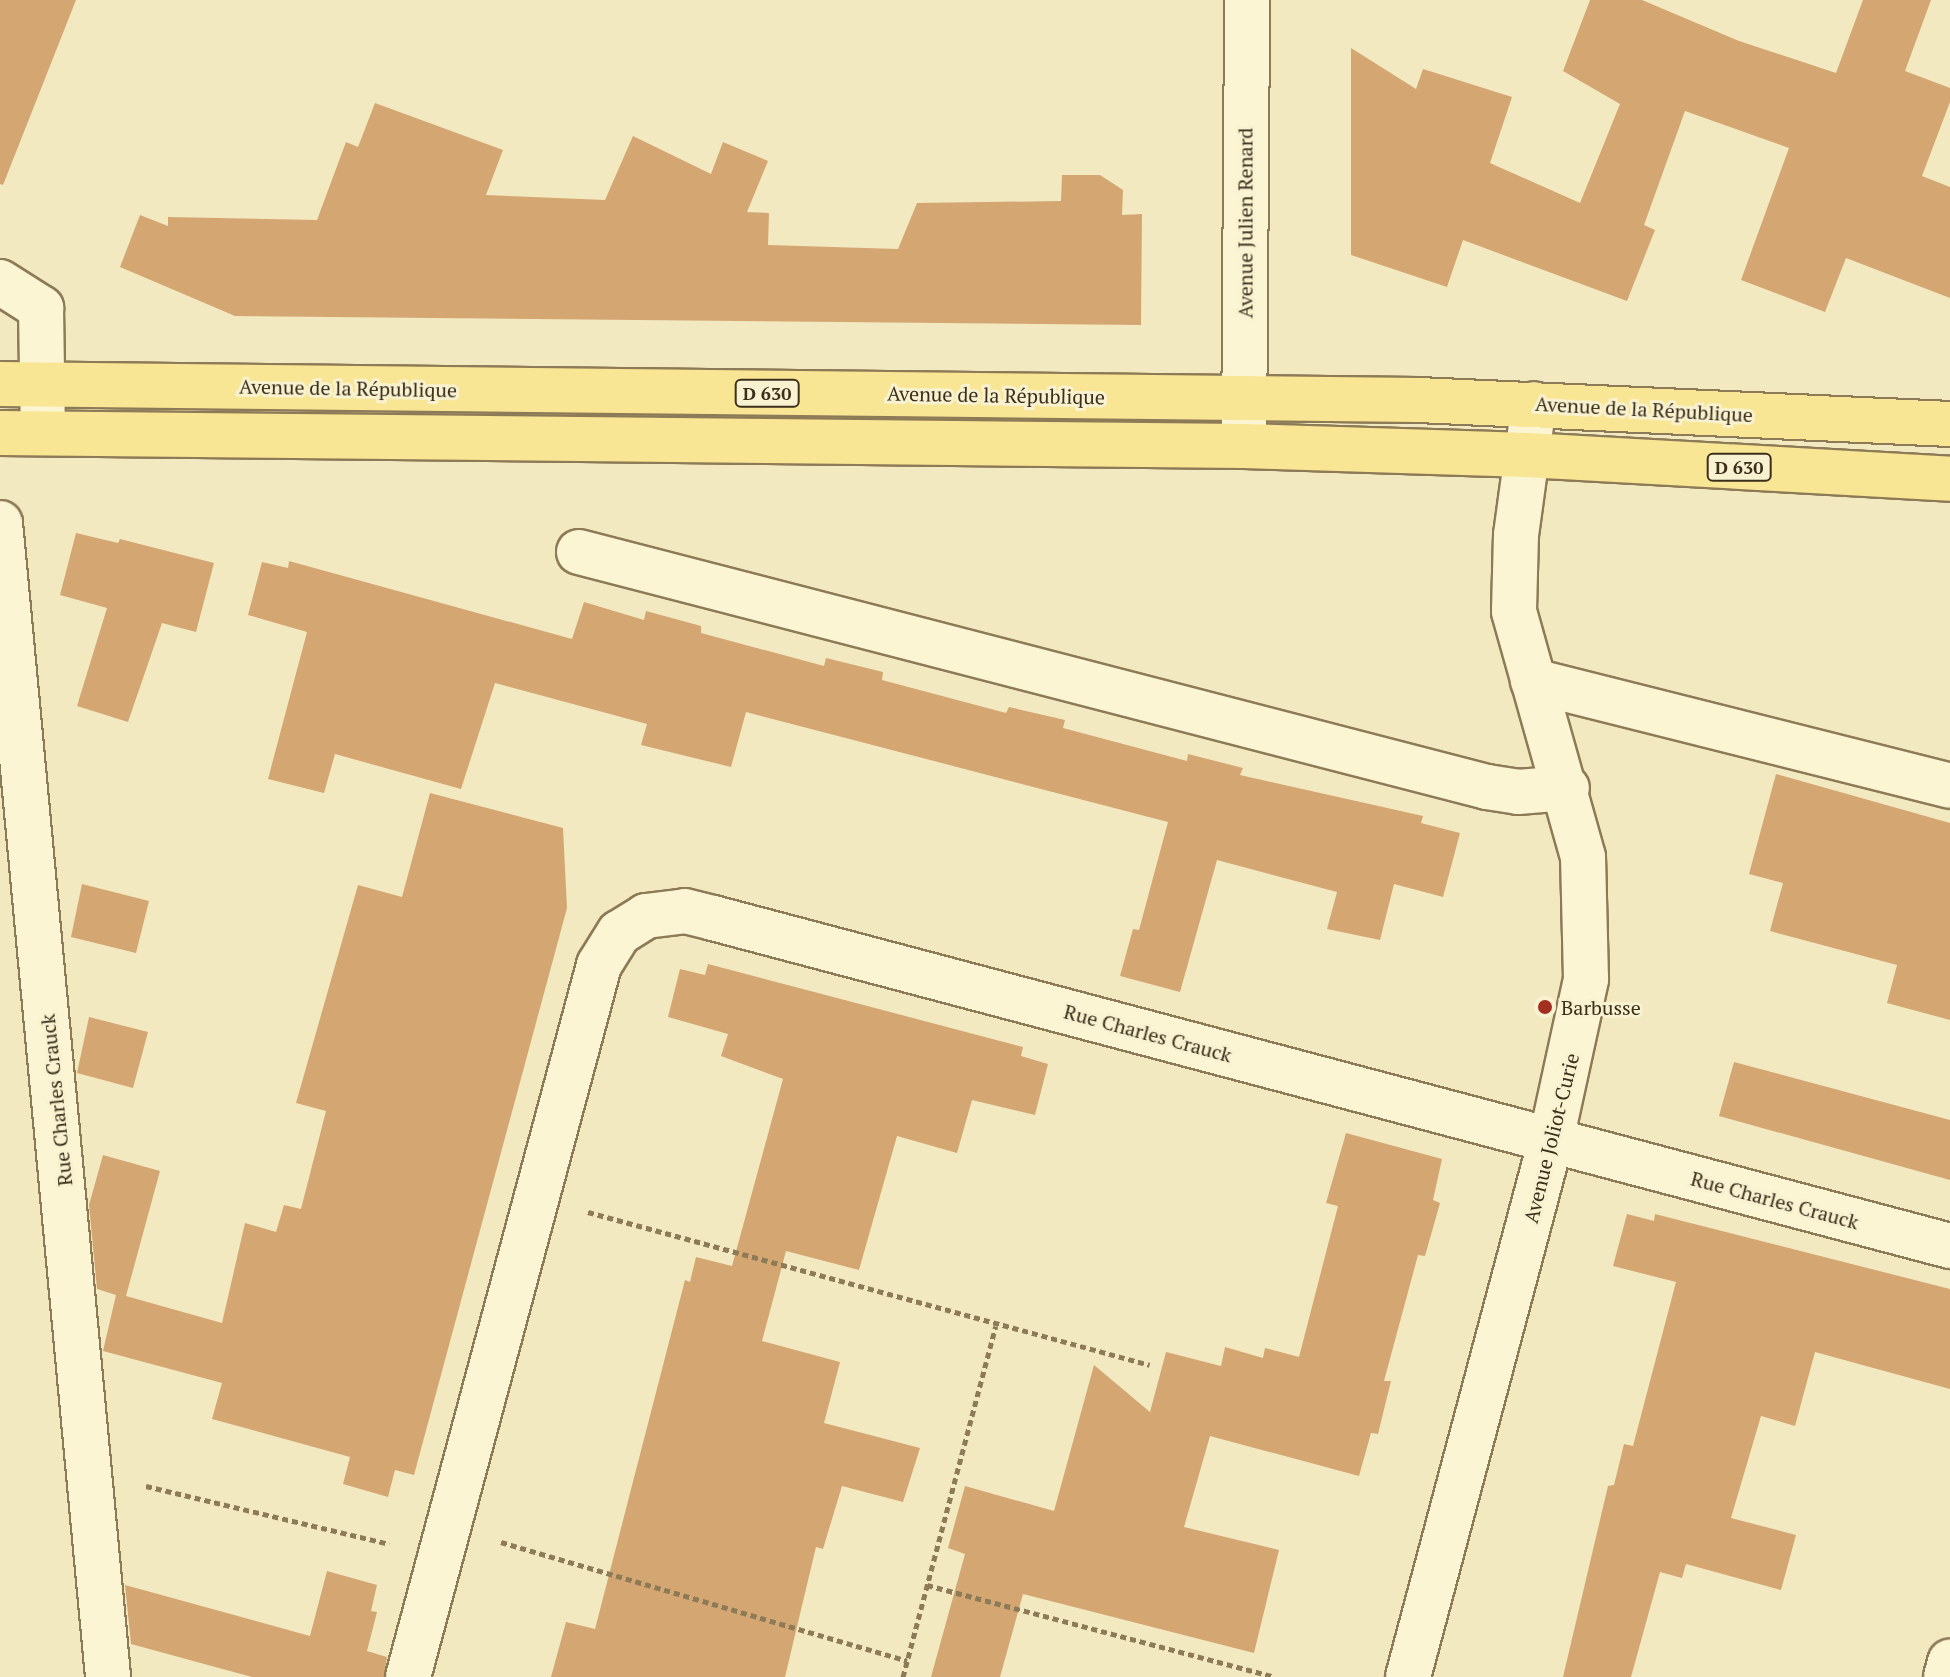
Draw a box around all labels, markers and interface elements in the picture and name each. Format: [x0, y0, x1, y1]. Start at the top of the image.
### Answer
street label: Avenue Julien Renard [1233, 128, 1257, 318]
street label: Avenue de la République [239, 374, 457, 402]
road number: D 630 [733, 379, 801, 407]
street label: Avenue de la République [887, 381, 1105, 409]
street label: Avenue de la République [1535, 391, 1753, 427]
road number: D 630 [1705, 453, 1773, 481]
place label: Barbusse [1561, 995, 1641, 1019]
marker: Barbusse [1536, 998, 1554, 1016]
street label: Rue Charles Crauck [1061, 999, 1235, 1067]
street label: Rue Charles Crauck [35, 1013, 77, 1187]
street label: Avenue Joliot-Curie [1518, 1051, 1584, 1225]
street label: Rue Charles Crauck [1688, 1166, 1862, 1234]

